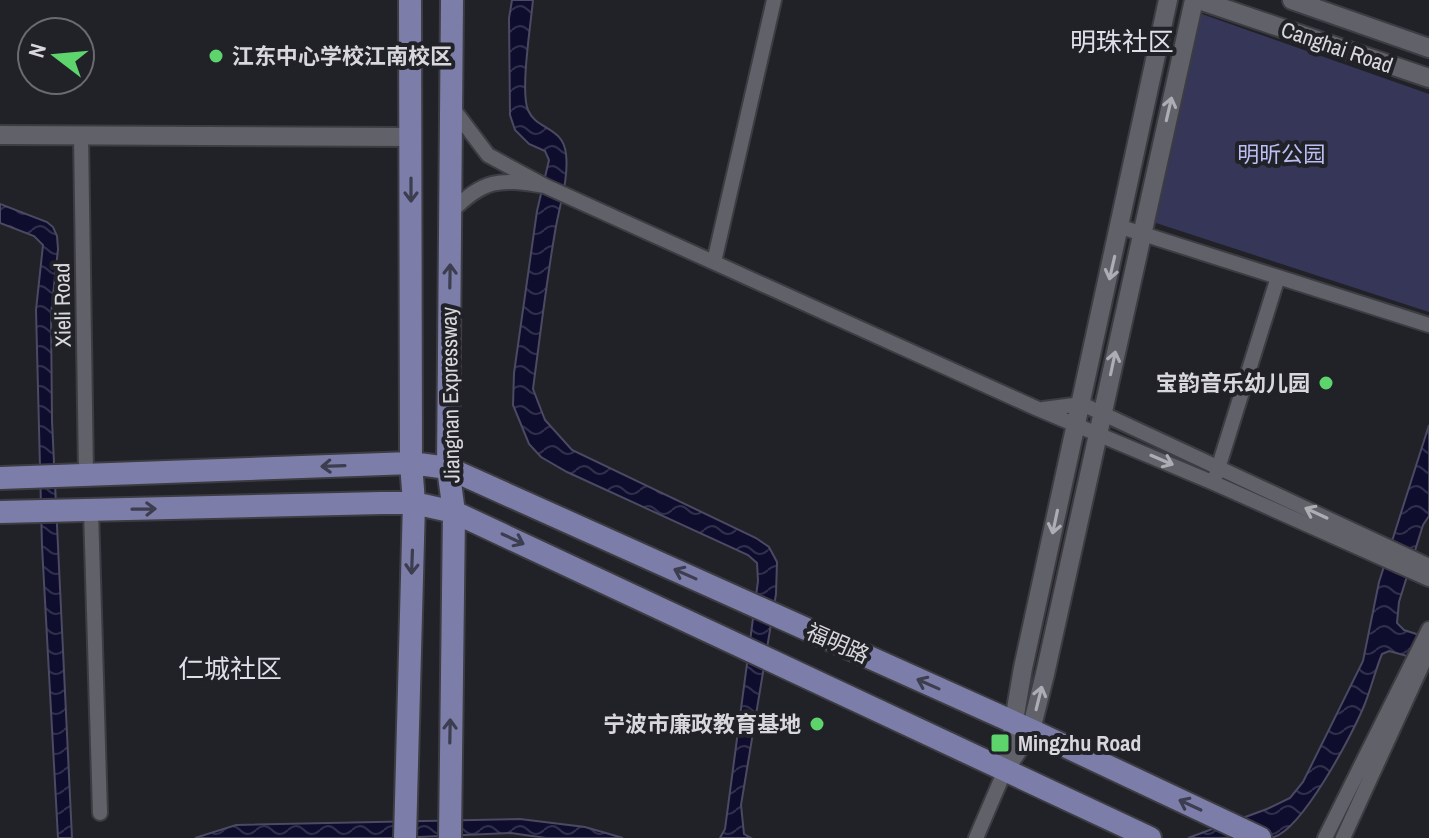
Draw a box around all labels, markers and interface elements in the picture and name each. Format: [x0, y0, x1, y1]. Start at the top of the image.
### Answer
street label: Canghai Road [1277, 14, 1397, 80]
north arrow [16, 16, 96, 96]
district label: 明珠社区 [1070, 24, 1174, 59]
text: N [21, 40, 53, 61]
place label: 江东中心学校江南校区 [232, 41, 452, 71]
marker: 江东中心学校江南校区 [207, 47, 225, 65]
one-way arrow [1162, 97, 1177, 122]
park label: 明昕公园 [1237, 139, 1325, 169]
one-way arrow [403, 176, 419, 203]
one-way arrow [1104, 255, 1119, 280]
street label: Xieli Road [46, 263, 78, 347]
one-way arrow [442, 263, 457, 290]
street label: Jiangnan Expressway [433, 307, 467, 483]
one-way arrow [1107, 350, 1122, 376]
place label: 宝韵音乐幼儿园 [1156, 368, 1310, 398]
marker: 宝韵音乐幼儿园 [1317, 374, 1335, 392]
one-way arrow [1149, 454, 1174, 469]
one-way arrow [320, 458, 347, 473]
one-way arrow [130, 501, 157, 516]
one-way arrow [1304, 505, 1328, 520]
one-way arrow [1047, 509, 1062, 534]
one-way arrow [501, 532, 525, 547]
one-way arrow [405, 548, 420, 575]
one-way arrow [673, 566, 698, 581]
street label: 福明路 [802, 616, 874, 670]
district label: 仁城社区 [178, 651, 282, 686]
one-way arrow [917, 676, 941, 691]
one-way arrow [1032, 686, 1047, 712]
place label: 宁波市廉政教育基地 [603, 709, 801, 739]
marker: 宁波市廉政教育基地 [808, 715, 826, 733]
one-way arrow [442, 718, 458, 745]
place label: Mingzhu Road [1018, 728, 1141, 758]
marker: Mingzhu Road [989, 732, 1011, 754]
one-way arrow [1178, 797, 1202, 812]

